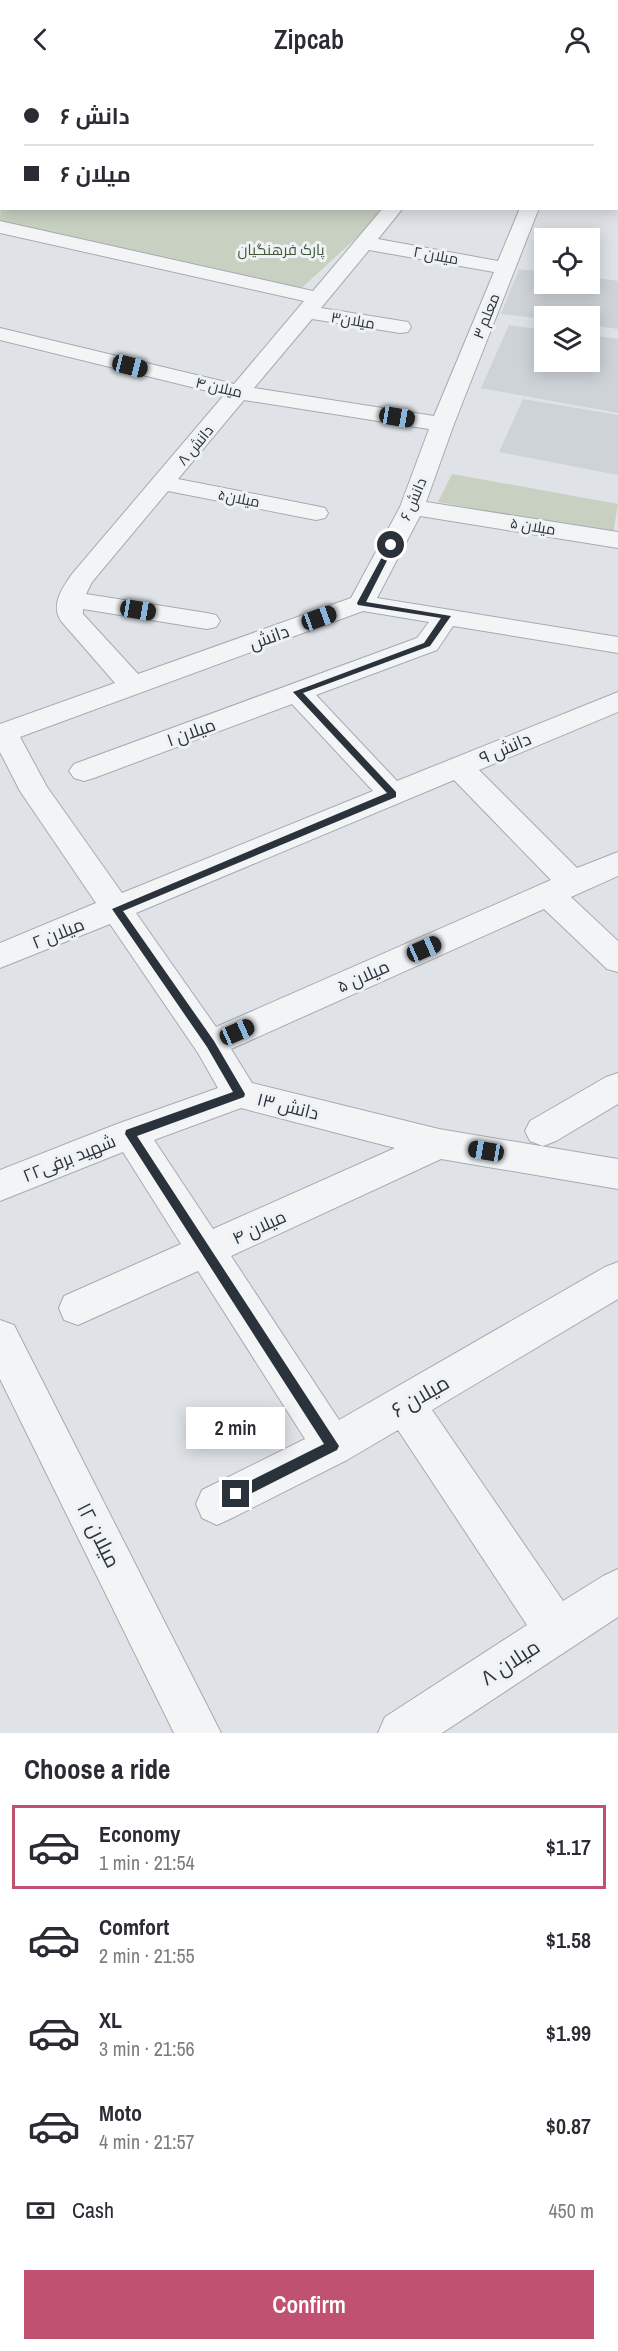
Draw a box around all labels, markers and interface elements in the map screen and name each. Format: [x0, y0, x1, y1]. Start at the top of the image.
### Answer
text: Zipcab [274, 21, 344, 57]
icon: back [24, 23, 57, 56]
icon: person [561, 23, 594, 56]
text: دانش ۶ [60, 101, 130, 131]
text: میلان ۶ [60, 159, 131, 189]
map controls [534, 228, 600, 372]
button: locate [534, 228, 600, 294]
park label: پارک فرهنگیان [238, 239, 324, 260]
street label: میلان ۲ [412, 241, 460, 269]
street label: معلم ۳ [467, 290, 505, 342]
street label: میلان۳ [330, 306, 376, 334]
button: layers [534, 306, 600, 372]
car [110, 353, 150, 379]
street label: میلان ۴ [194, 371, 244, 403]
car [378, 405, 416, 429]
street label: دانش ۸ [172, 420, 218, 470]
street label: دانش ۶ [395, 474, 431, 524]
street label: میلان۵ [216, 484, 262, 512]
street label: میلان ۵ [509, 512, 557, 540]
route start [377, 531, 404, 558]
car [119, 598, 157, 622]
car [299, 603, 339, 633]
street label: دانش [246, 618, 292, 656]
street label: میلان ۱ [163, 712, 219, 752]
street label: دانش ۹ [475, 726, 535, 770]
street label: میلان ۲ [28, 911, 88, 955]
car [404, 933, 444, 965]
street label: میلان ۵ [333, 953, 393, 999]
car [217, 1016, 257, 1048]
street label: دانش ۱۳ [255, 1086, 321, 1126]
street label: شهید برفی۲۲ [19, 1128, 119, 1188]
car [467, 1139, 505, 1163]
street label: میلان ۴ [228, 1204, 290, 1250]
street label: میلان ۶ [386, 1368, 454, 1424]
callout: 2 min [186, 1407, 286, 1449]
text: 2 min [214, 1414, 257, 1441]
route end [222, 1480, 249, 1507]
street label: میلان ۱۲ [70, 1497, 128, 1573]
street label: میلان ۸ [475, 1632, 545, 1692]
text: Choose a ride [24, 1751, 170, 1787]
text: Economy [99, 1819, 180, 1849]
icon: car [27, 1820, 81, 1874]
text: $1.17 [546, 1832, 591, 1862]
text: 1 min · 21:54 [99, 1849, 195, 1876]
text: Comfort [99, 1912, 169, 1942]
icon: car [27, 1913, 81, 1967]
text: $1.58 [546, 1925, 591, 1955]
text: 2 min · 21:55 [99, 1942, 195, 1969]
text: XL [99, 2005, 122, 2035]
icon: car [27, 2006, 81, 2060]
text: $1.99 [546, 2018, 591, 2048]
text: 3 min · 21:56 [99, 2035, 195, 2062]
text: Moto [99, 2098, 142, 2128]
icon: car [27, 2099, 81, 2153]
text: $0.87 [546, 2111, 591, 2141]
text: 4 min · 21:57 [99, 2128, 195, 2155]
icon: cash [24, 2194, 57, 2227]
text: Cash [72, 2195, 114, 2225]
text: 450 m [548, 2197, 594, 2224]
button: Confirm [24, 2270, 594, 2339]

